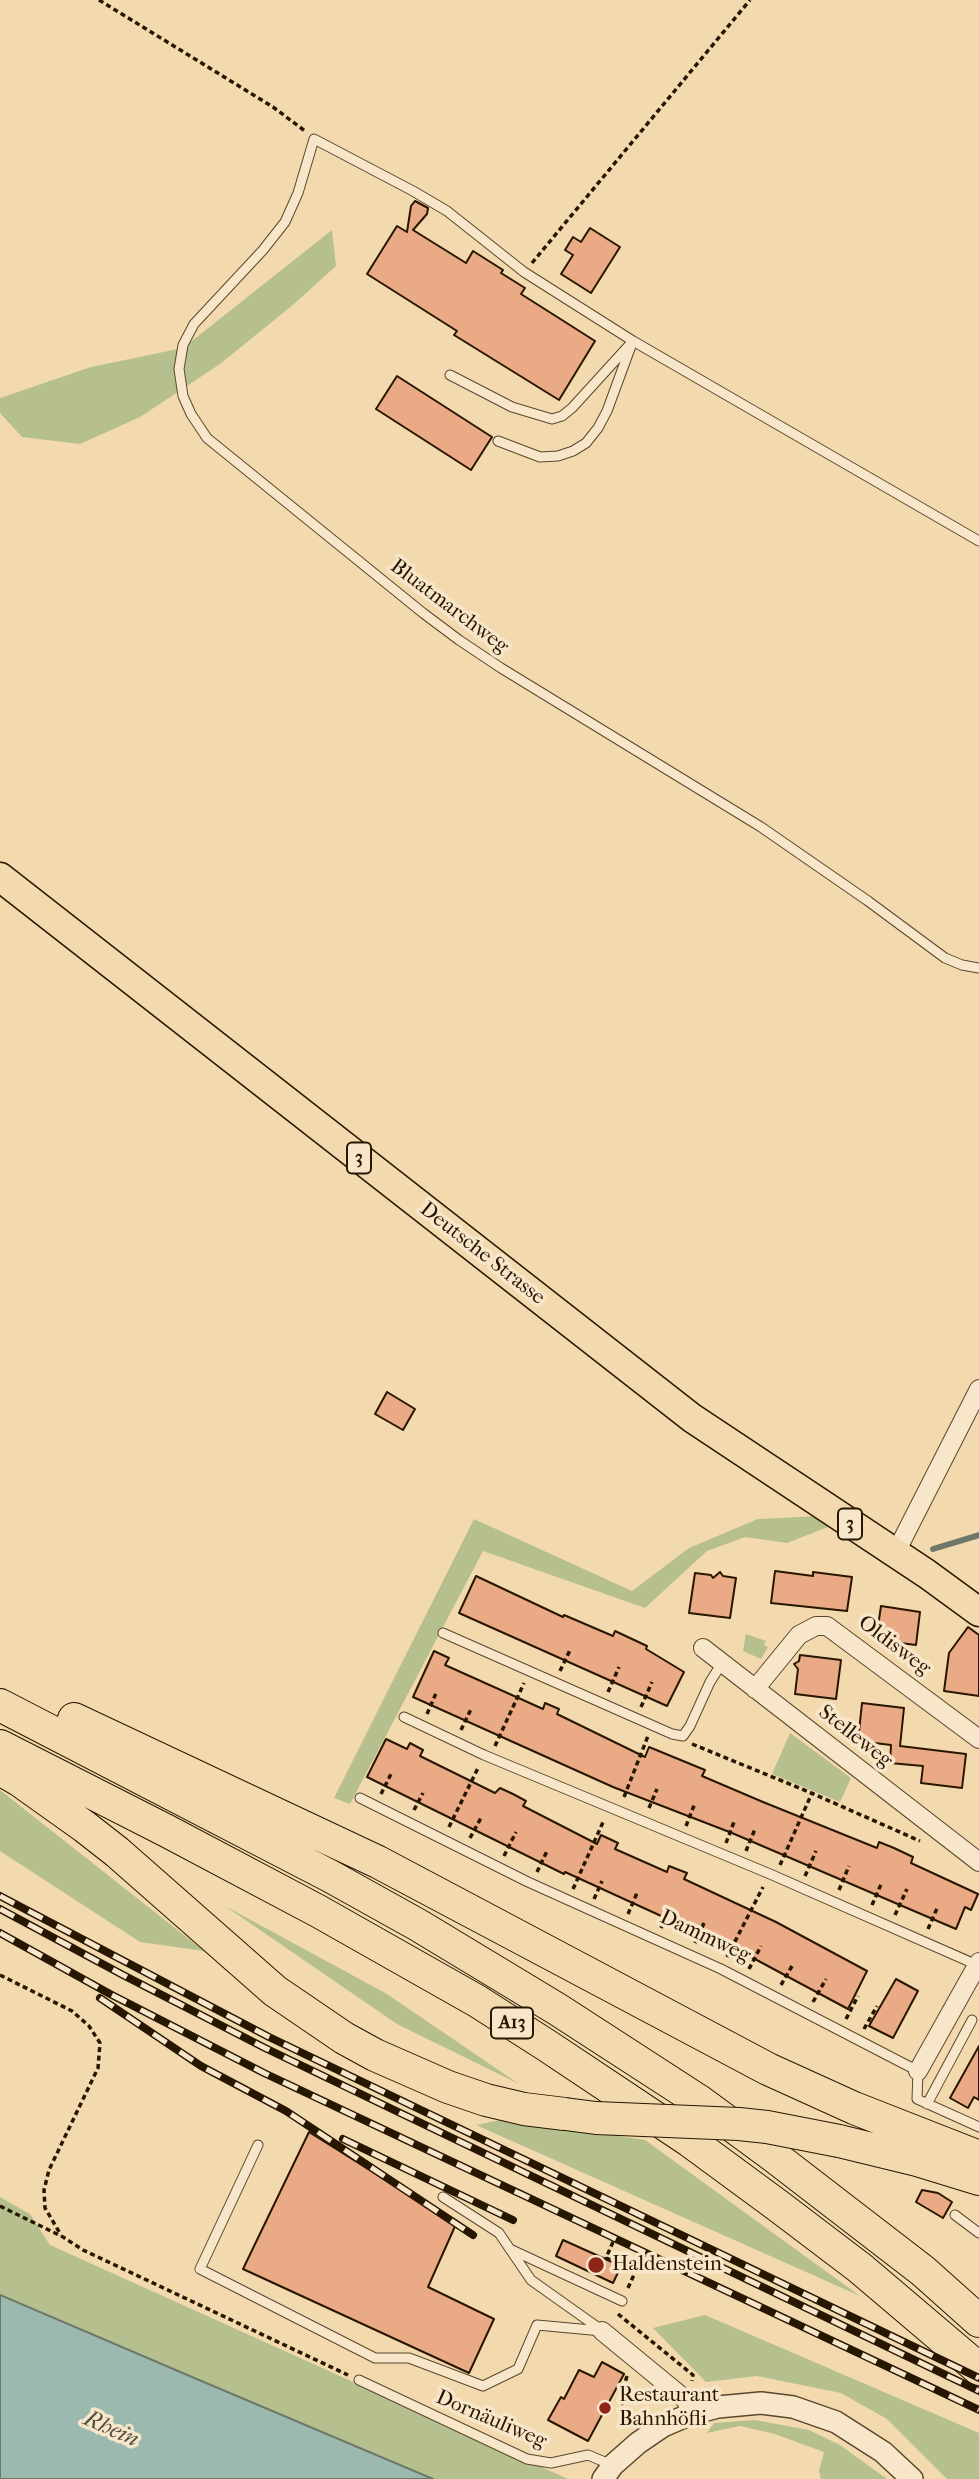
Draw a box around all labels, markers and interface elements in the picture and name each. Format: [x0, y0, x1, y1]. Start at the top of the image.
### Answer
street label: Bluatmarchweg [385, 554, 513, 660]
road number: 3 [347, 1142, 371, 1174]
street label: Deutsche Strasse [414, 1197, 550, 1311]
road number: 3 [838, 1508, 862, 1540]
street label: Oldisweg [853, 1611, 935, 1681]
street label: Stelleweg [813, 1700, 897, 1774]
street label: Dammweg [656, 1905, 754, 1969]
road number: A13 [491, 2008, 533, 2038]
place label: Haldenstein [612, 2252, 722, 2278]
marker: Haldenstein [586, 2255, 606, 2275]
place label: Restaurant Bahnhöfli [619, 2383, 719, 2433]
street label: Dornäuliweg [432, 2385, 550, 2455]
marker: Restaurant Bahnhöfli [597, 2400, 613, 2416]
water label: Rhein [79, 2406, 143, 2454]

